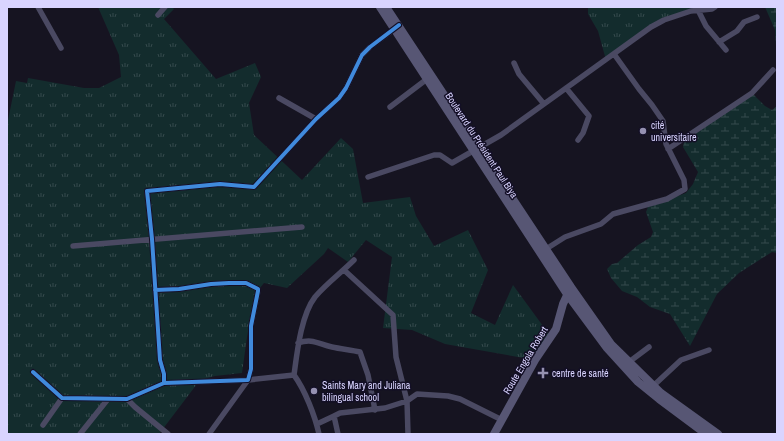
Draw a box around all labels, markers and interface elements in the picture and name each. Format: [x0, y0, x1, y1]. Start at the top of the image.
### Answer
street label: Boulevard du Président Paul Biya [443, 90, 521, 201]
place label: cité universitaire [651, 119, 697, 144]
marker: cité universitaire [638, 126, 648, 136]
street label: Route Engola Robert [500, 323, 551, 396]
marker: centre de santé [537, 367, 549, 379]
place label: centre de santé [552, 367, 609, 380]
place label: Saints Mary and Juliana bilingual school [322, 379, 411, 404]
marker: Saints Mary and Juliana bilingual school [309, 386, 319, 396]

